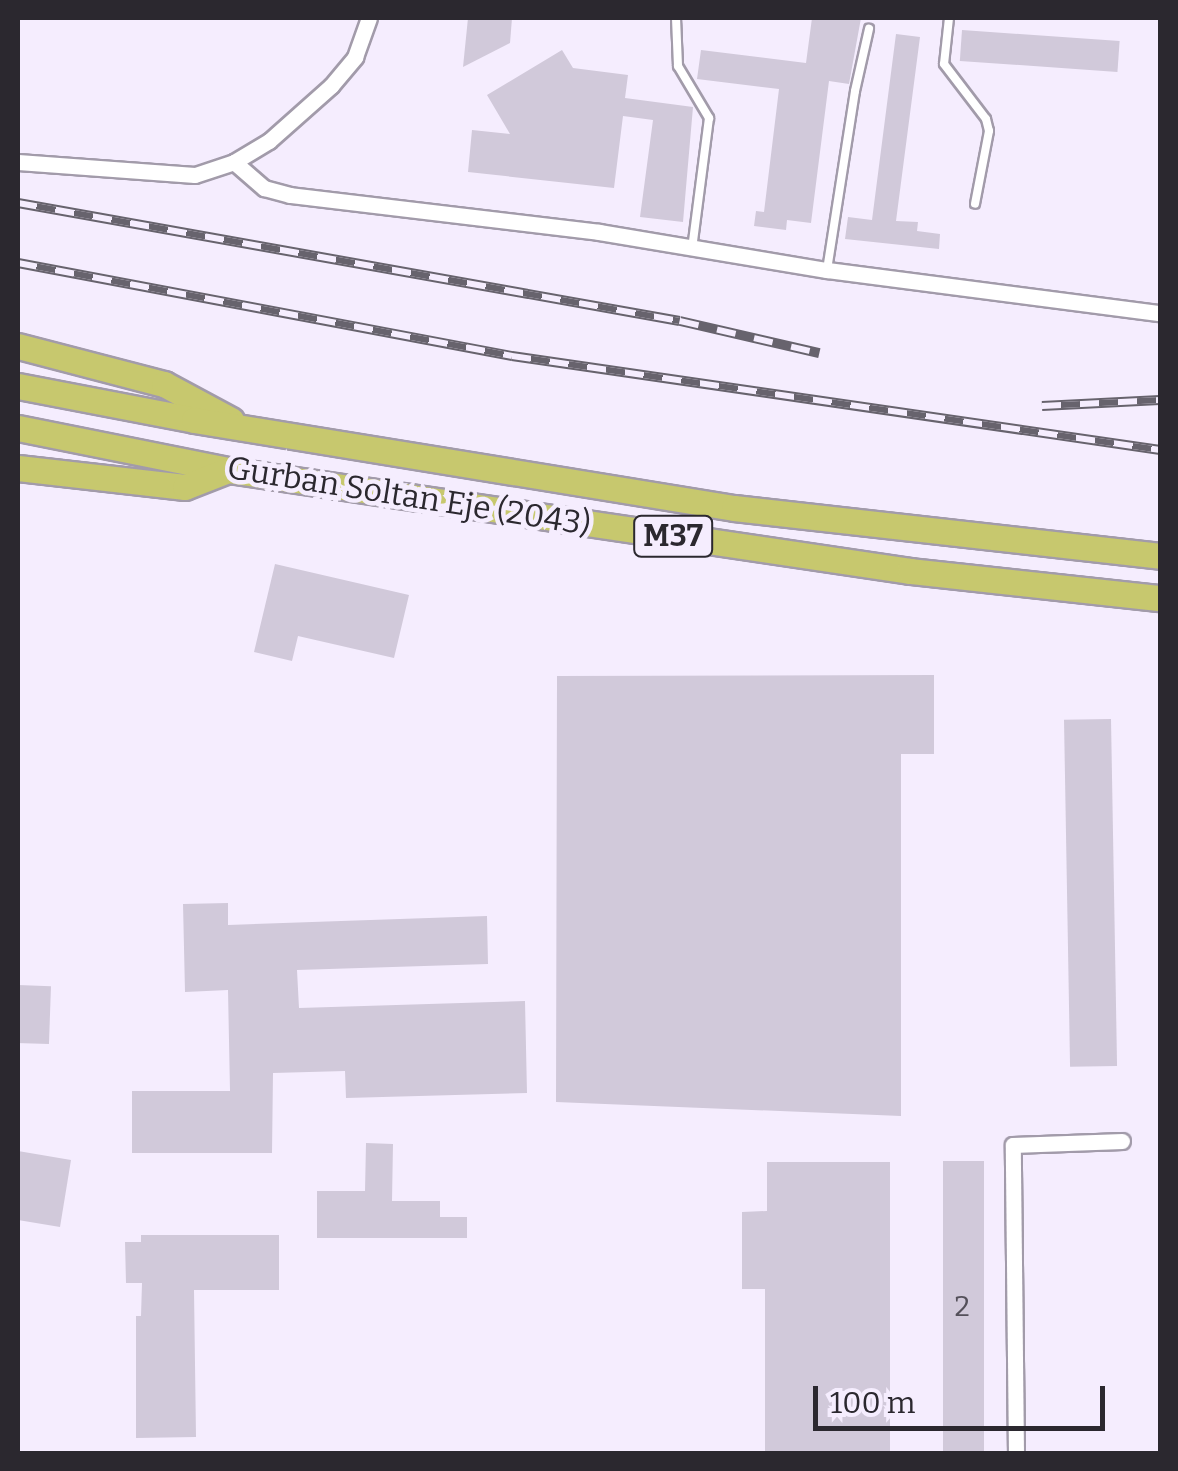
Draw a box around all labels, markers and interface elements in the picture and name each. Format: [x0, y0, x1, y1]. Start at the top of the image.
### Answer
street label: Gurban Soltan Eje (2043) [225, 448, 593, 544]
road number: M37 [633, 511, 713, 561]
house number: 2 [954, 1290, 970, 1324]
scale bar [818, 1366, 1110, 1428]
text: 100 m [830, 1385, 915, 1421]

